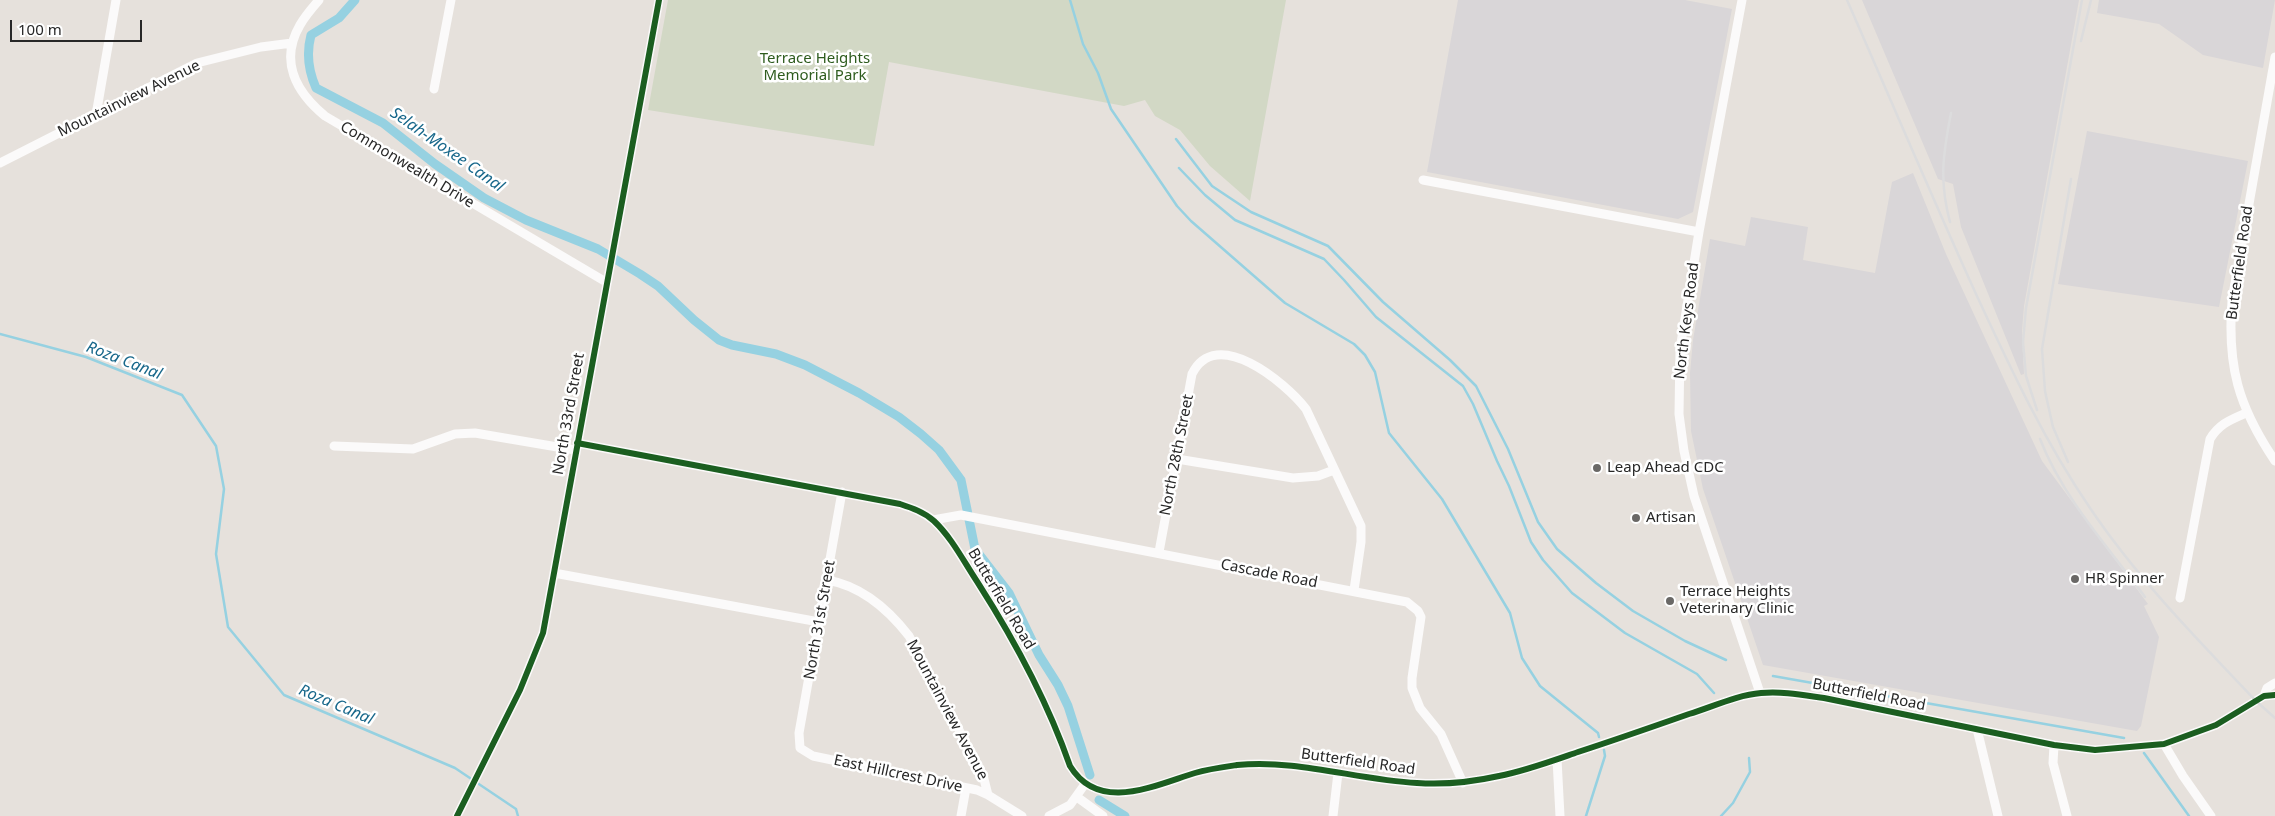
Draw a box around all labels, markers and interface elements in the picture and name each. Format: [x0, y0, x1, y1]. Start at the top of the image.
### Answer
scale bar [12, 10, 145, 42]
text: 100 m [18, 19, 62, 39]
park label: Terrace Heights Memorial Park [760, 50, 870, 85]
street label: Mountainview Avenue [55, 57, 203, 141]
water label: Selah-Moxee Canal [386, 104, 508, 196]
street label: Commonwealth Drive [337, 118, 477, 212]
street label: Butterfield Road [2223, 205, 2257, 321]
street label: North Keys Road [1671, 262, 1703, 380]
water label: Roza Canal [84, 338, 164, 384]
street label: North 33rd Street [549, 352, 589, 476]
street label: North 28th Street [1156, 393, 1198, 517]
place label: Leap Ahead CDC [1607, 459, 1724, 477]
marker: Leap Ahead CDC [1591, 462, 1603, 474]
place label: Artisan [1646, 509, 1696, 527]
marker: Artisan [1630, 512, 1642, 524]
street label: Butterfield Road [964, 545, 1038, 653]
street label: Cascade Road [1219, 556, 1319, 592]
street label: North 31st Street [801, 559, 839, 681]
place label: HR Spinner [2085, 570, 2164, 588]
marker: HR Spinner [2069, 573, 2081, 585]
place label: Terrace Heights Veterinary Clinic [1680, 583, 1794, 618]
marker: Terrace Heights Veterinary Clinic [1664, 595, 1676, 607]
street label: Mountainview Avenue [902, 637, 992, 783]
street label: Butterfield Road [1811, 675, 1927, 715]
water label: Roza Canal [296, 681, 376, 729]
street label: Butterfield Road [1300, 745, 1416, 779]
street label: East Hillcrest Drive [832, 752, 964, 796]

